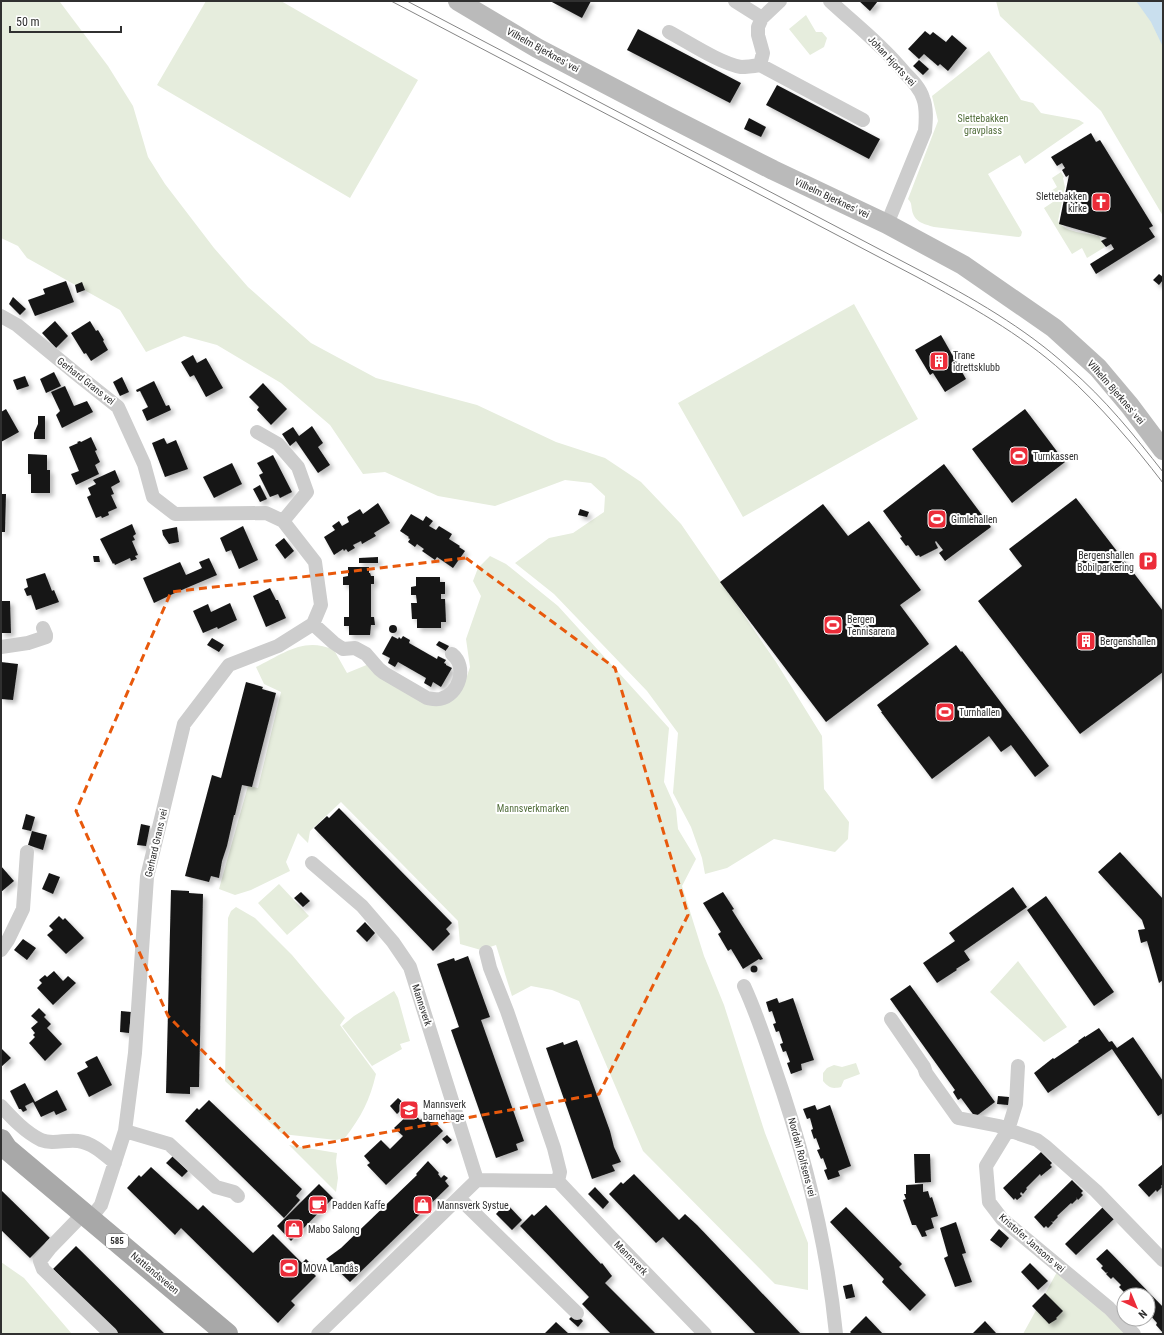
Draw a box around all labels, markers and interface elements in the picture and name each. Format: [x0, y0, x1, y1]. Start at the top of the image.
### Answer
scale bar [10, 8, 121, 34]
text: 50 m [16, 15, 40, 29]
street label: Vilhelm Bjerknes' vei [505, 26, 581, 74]
street label: Johan Hjorts vei [866, 34, 918, 88]
park label: Slettebakken gravplass [958, 113, 1009, 136]
street label: Vilhelm Bjerknes' vei [793, 176, 871, 220]
place label: Slettebakken kirke [1036, 191, 1087, 214]
church icon: Slettebakken kirke [1090, 191, 1112, 213]
building icon: Trane idrettsklubb [928, 350, 950, 372]
place label: Trane idrettsklubb [953, 350, 1000, 373]
street label: Gerhard Grans vei [55, 355, 117, 407]
street label: Vilhelm Bjerknes' vei [1085, 358, 1147, 426]
sports icon: Turnkassen [1008, 445, 1030, 467]
place label: Turnkassen [1033, 451, 1079, 462]
sports icon: Gimlehallen [926, 508, 948, 530]
place label: Gimlehallen [951, 514, 998, 525]
place label: Bergenshallen Bobilparkering [1077, 550, 1134, 573]
parking icon: Bergenshallen Bobilparkering [1137, 550, 1159, 572]
sports icon: Bergen Tennisarena [822, 614, 844, 636]
place label: Bergen Tennisarena [847, 614, 895, 637]
building icon: Bergenshallen [1075, 630, 1097, 652]
place label: Bergenshallen [1100, 636, 1156, 647]
sports icon: Turnhallen [934, 701, 956, 723]
place label: Turnhallen [959, 707, 1000, 718]
park label: Mannsverkmarken [497, 803, 569, 814]
street label: Gerhard Grans vei [143, 808, 169, 878]
street label: Mannsverk [410, 983, 434, 1028]
school or university icon: Mannsverk barnehage [398, 1099, 420, 1121]
place label: Mannsverk barnehage [423, 1099, 467, 1122]
street label: Nordahl Rolfsens vei [786, 1116, 818, 1198]
cafe icon: Padden Kaffe [307, 1194, 329, 1216]
shop icon: Mannsverk Systue [412, 1194, 434, 1216]
place label: Padden Kaffe [332, 1200, 385, 1211]
place label: Mannsverk Systue [437, 1200, 509, 1211]
street label: Kristofer Jansons vei [997, 1212, 1067, 1274]
shop icon: Mabo Salong [283, 1218, 305, 1240]
place label: Mabo Salong [308, 1224, 360, 1235]
road number: 585 [106, 1234, 128, 1248]
street label: Mannsverk [612, 1239, 650, 1278]
street label: Nattlandsveien [129, 1250, 181, 1296]
sports icon: MOVA Landås [278, 1257, 300, 1279]
place label: MOVA Landås [303, 1263, 359, 1274]
north arrow [1116, 1287, 1156, 1327]
text: N [1135, 1307, 1150, 1321]

